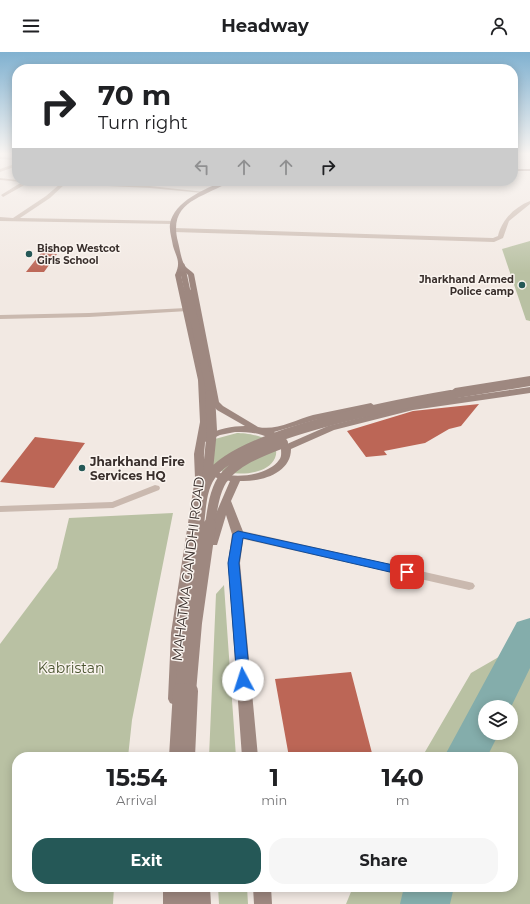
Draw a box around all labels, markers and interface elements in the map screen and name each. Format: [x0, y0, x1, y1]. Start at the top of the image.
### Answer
icon: menu [20, 15, 42, 37]
text: Headway [221, 15, 309, 37]
icon: person [488, 15, 510, 37]
text: 70 m [98, 78, 171, 112]
icon: right [32, 80, 84, 132]
text: Turn right [98, 112, 188, 134]
icon: left [191, 156, 213, 178]
icon: ahead [233, 156, 255, 178]
icon: ahead [275, 156, 297, 178]
icon: right [317, 156, 339, 178]
place label: Bishop Westcot Girls School [37, 242, 120, 267]
marker: Bishop Westcot Girls School [24, 249, 34, 259]
place label: Jharkhand Armed Police camp [418, 273, 514, 298]
marker: Jharkhand Armed Police camp [517, 280, 527, 290]
place label: Jharkhand Fire Services HQ [89, 454, 185, 483]
marker: Jharkhand Fire Services HQ [77, 463, 87, 473]
street label: MAHATMA GANDHI ROAD [168, 476, 208, 662]
pin [390, 555, 424, 589]
icon: arrive [396, 561, 418, 583]
park label: Kabristan [38, 659, 104, 677]
position arrow [222, 659, 264, 701]
map controls [478, 700, 518, 740]
button: layers [478, 700, 518, 740]
text: 15:54 [106, 763, 167, 792]
text: 1 [270, 763, 279, 792]
text: 140 [382, 763, 424, 792]
text: Arrival [116, 792, 157, 808]
text: min [261, 792, 287, 808]
text: m [396, 792, 410, 808]
button: Exit [32, 838, 261, 884]
button: Share [269, 838, 498, 884]

